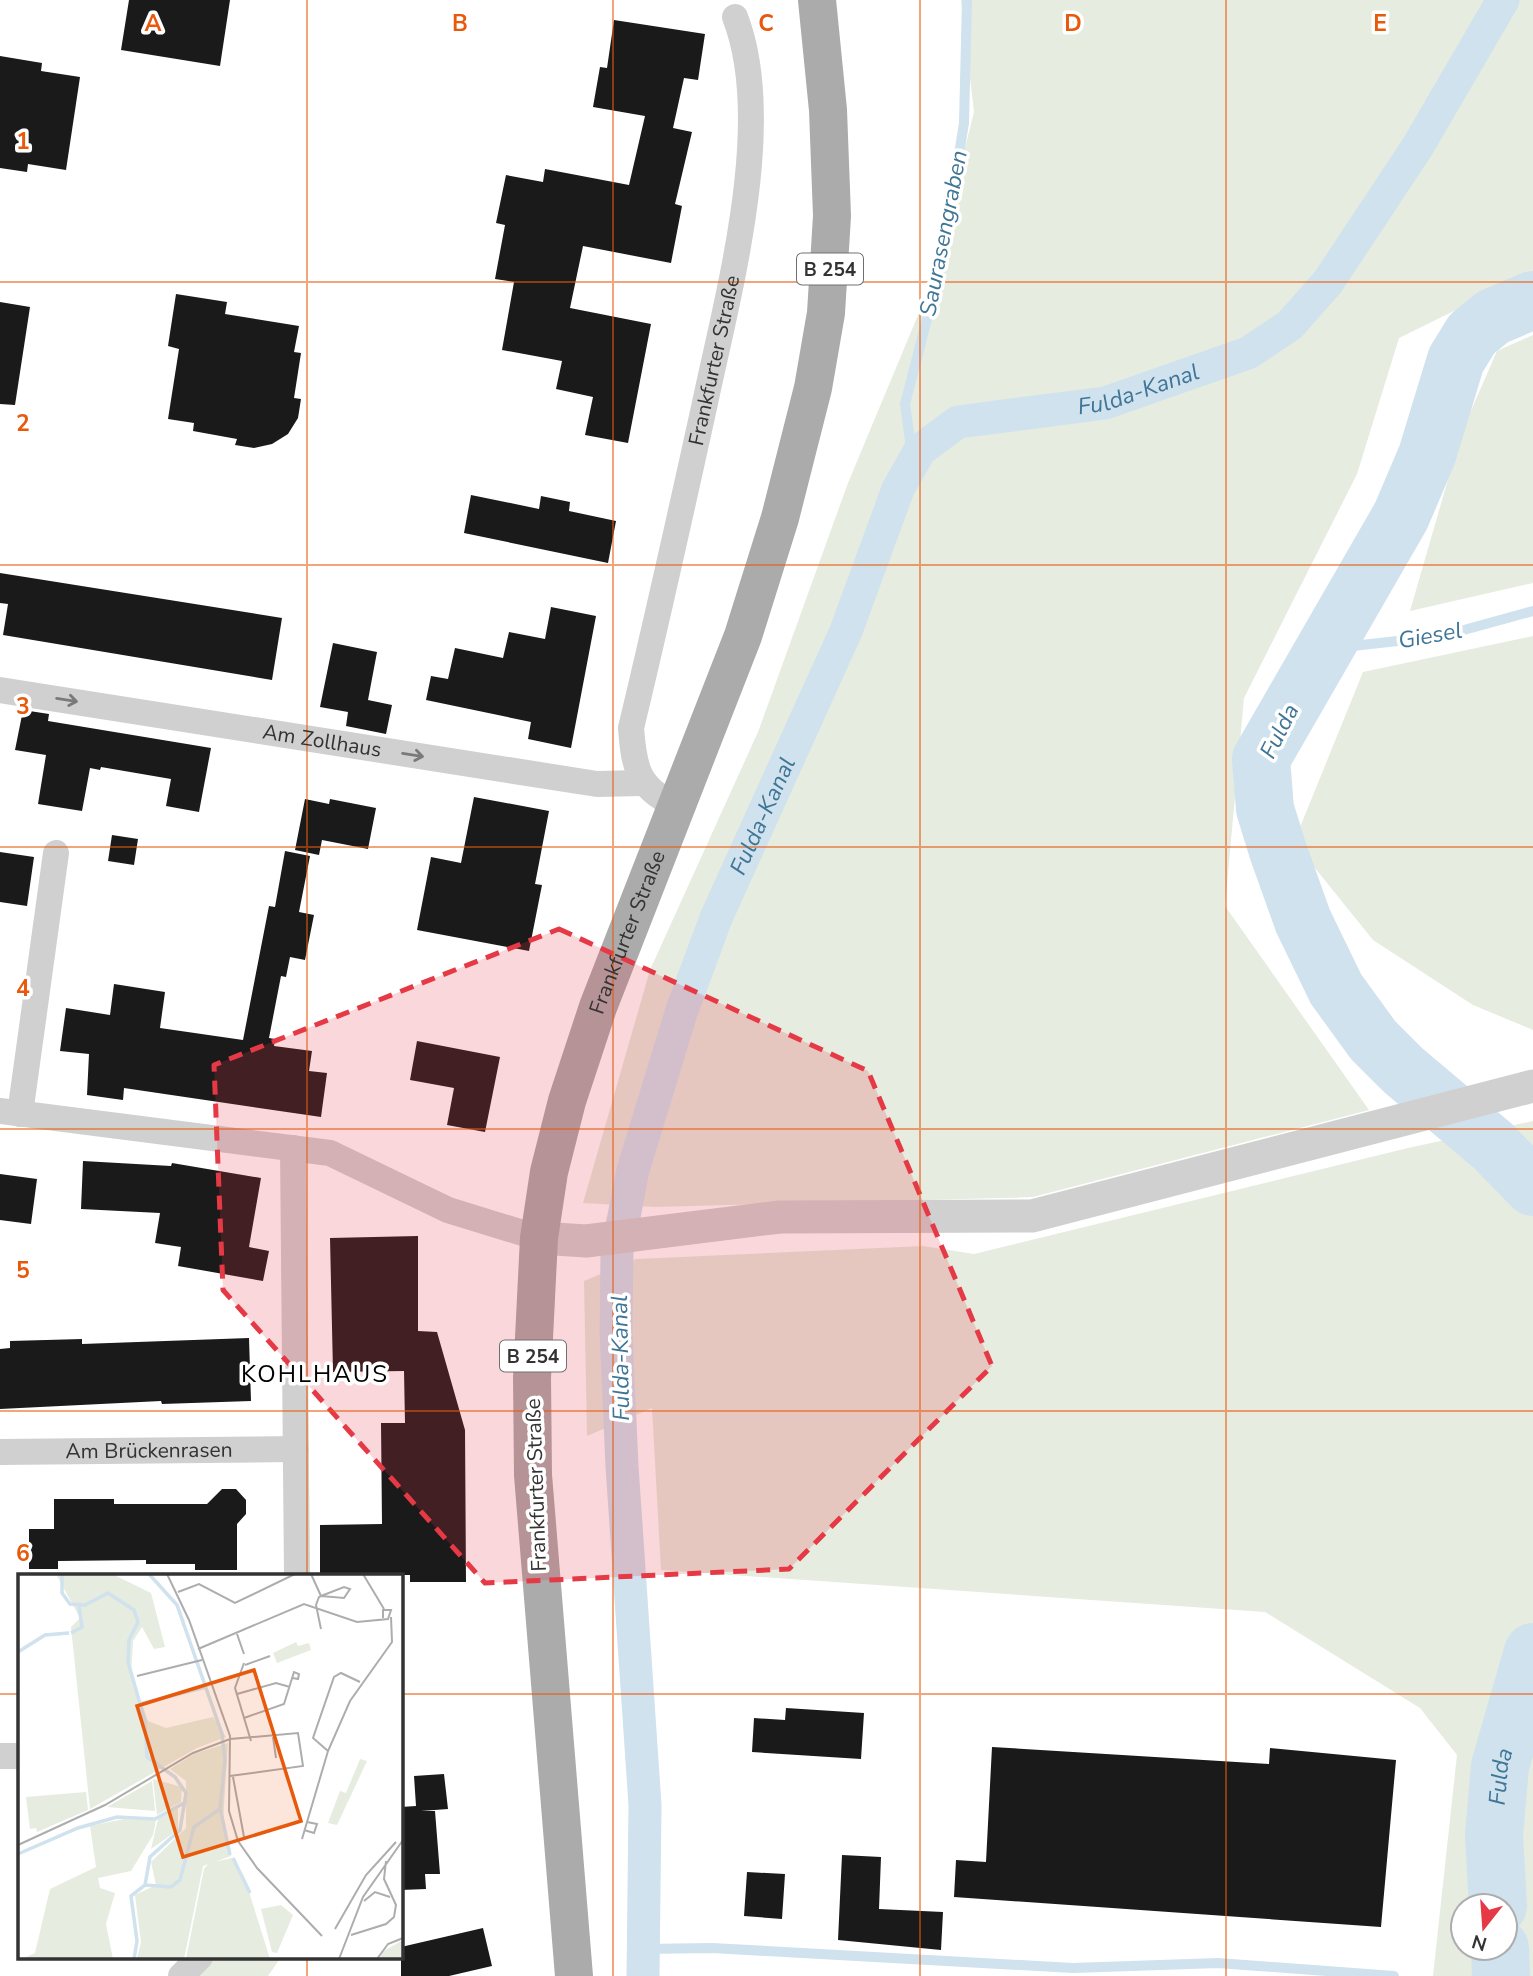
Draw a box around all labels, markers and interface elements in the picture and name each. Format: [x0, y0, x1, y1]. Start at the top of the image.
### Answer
text: A [144, 8, 162, 39]
text: B [452, 8, 468, 39]
text: C [758, 8, 774, 39]
text: D [1064, 8, 1082, 39]
text: E [1373, 8, 1387, 39]
text: 1 [16, 126, 30, 157]
water label: Saurasengraben [912, 147, 975, 319]
road number: B 254 [797, 254, 863, 284]
street label: Frankfurter Straße [682, 273, 746, 448]
water label: Fulda-Kanal [1076, 356, 1203, 422]
text: 2 [16, 408, 30, 439]
water label: Giesel [1396, 615, 1464, 656]
text: 3 [16, 691, 30, 722]
one-way arrow [56, 694, 78, 707]
water label: Fulda [1253, 699, 1306, 764]
street label: Am Zollhaus [261, 718, 383, 764]
one-way arrow [401, 749, 424, 762]
water label: Fulda-Kanal [723, 752, 803, 880]
street label: Frankfurter Straße [583, 846, 672, 1018]
text: 4 [16, 973, 30, 1004]
text: 5 [16, 1255, 30, 1286]
water label: Fulda-Kanal [604, 1295, 637, 1421]
road number: B 254 [500, 1340, 566, 1372]
district label: KOHLHAUS [241, 1358, 389, 1390]
street label: Frankfurter Straße [519, 1398, 553, 1572]
street label: Am Brückenrasen [65, 1436, 233, 1465]
text: 6 [16, 1538, 30, 1569]
inset map [18, 1574, 402, 1958]
water label: Fulda [1482, 1744, 1520, 1806]
north arrow [1449, 1892, 1519, 1962]
text: N [1469, 1928, 1490, 1957]

